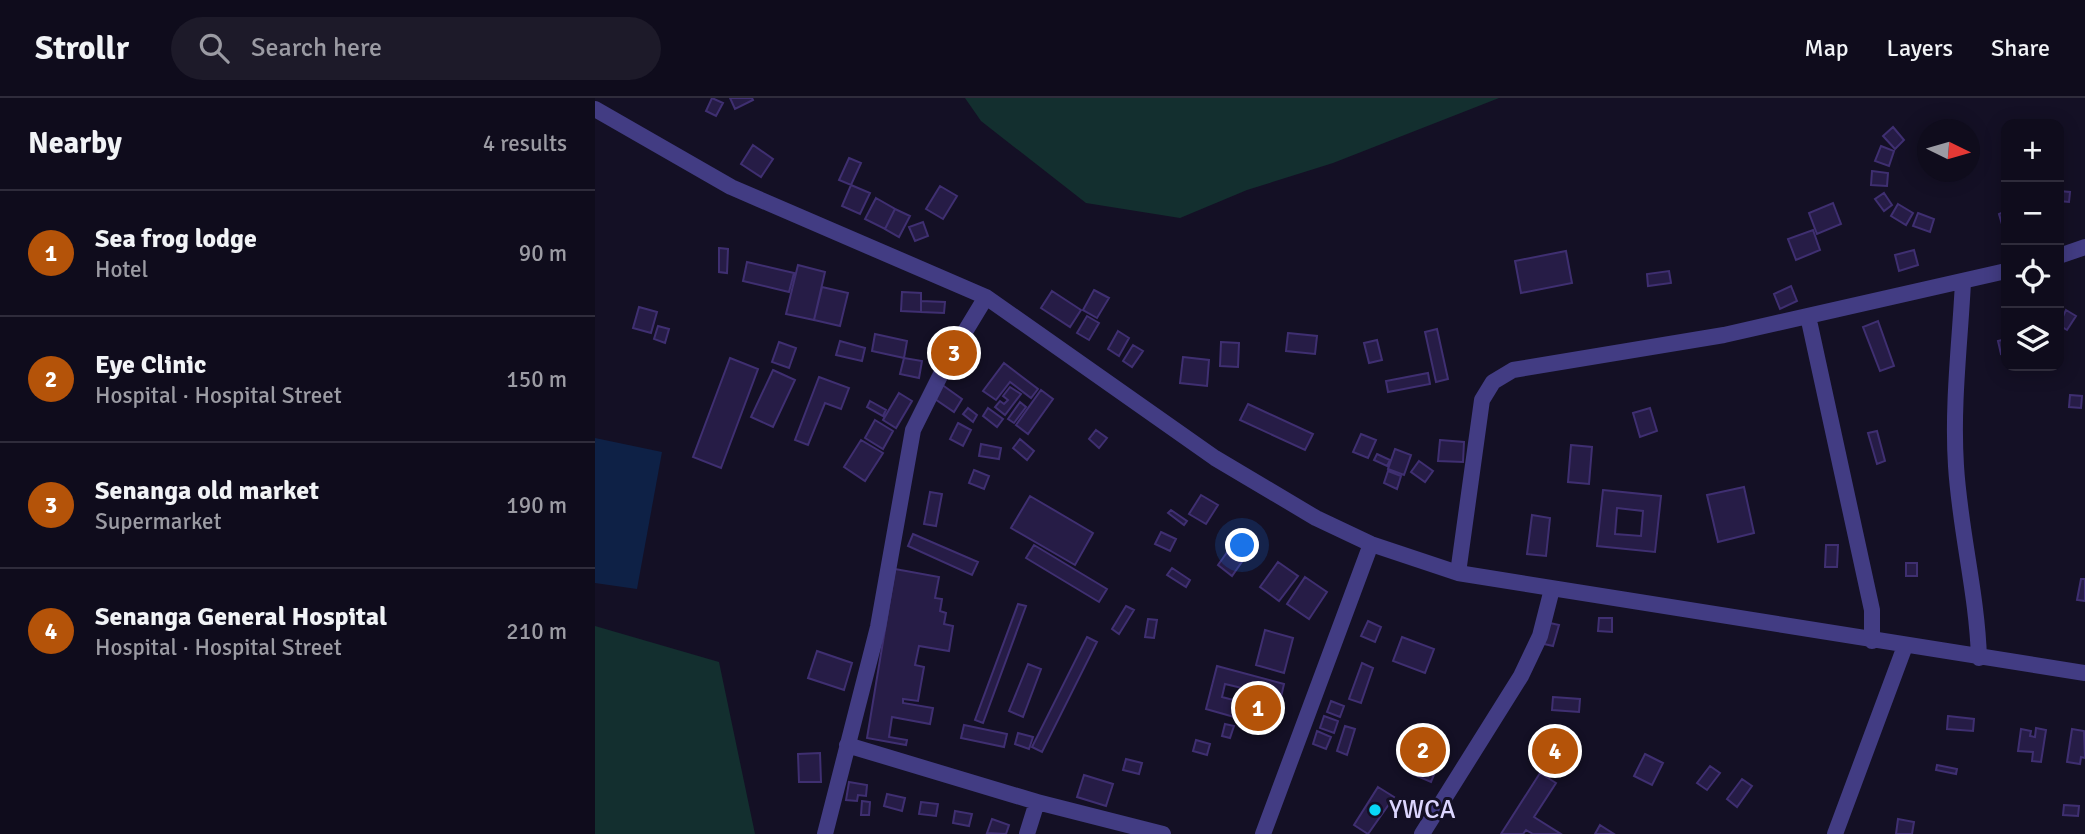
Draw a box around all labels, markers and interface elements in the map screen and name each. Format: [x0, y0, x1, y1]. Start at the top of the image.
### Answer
search box [171, 17, 661, 80]
text: Strollr [35, 28, 129, 69]
icon: search [195, 29, 233, 67]
text: Search here [251, 32, 382, 64]
text: Map [1804, 33, 1849, 63]
text: Layers [1887, 33, 1953, 63]
text: Share [1991, 33, 2050, 63]
north arrow [1917, 119, 1980, 182]
map controls [2001, 119, 2064, 371]
button: + [2001, 119, 2064, 182]
text: Nearby [28, 125, 122, 162]
text: 4 results [483, 129, 567, 158]
button: − [2001, 182, 2064, 245]
text: Sea frog lodge [95, 223, 257, 255]
text: 1 [45, 239, 57, 268]
text: 90 m [519, 239, 567, 268]
button: locate [2001, 245, 2064, 308]
text: Hotel [95, 255, 148, 284]
button: layers [2001, 308, 2064, 371]
pin: 3 [931, 327, 977, 379]
text: Eye Clinic [95, 349, 206, 381]
text: 2 [45, 365, 57, 394]
text: 150 m [506, 365, 567, 394]
text: Hospital · Hospital Street [95, 381, 342, 410]
text: Senanga old market [95, 475, 319, 507]
text: 3 [45, 491, 57, 520]
text: 190 m [506, 491, 567, 520]
text: Supermarket [95, 507, 222, 536]
your location [1225, 528, 1259, 562]
text: Senanga General Hospital [95, 601, 387, 633]
text: 4 [45, 617, 57, 646]
text: 210 m [506, 617, 567, 646]
text: Hospital · Hospital Street [95, 633, 342, 662]
pin: 1 [1235, 682, 1281, 734]
pin: 2 [1400, 724, 1446, 776]
pin: 4 [1532, 725, 1578, 777]
place label: YWCA [1389, 794, 1456, 826]
marker: YWCA [1367, 802, 1383, 818]

